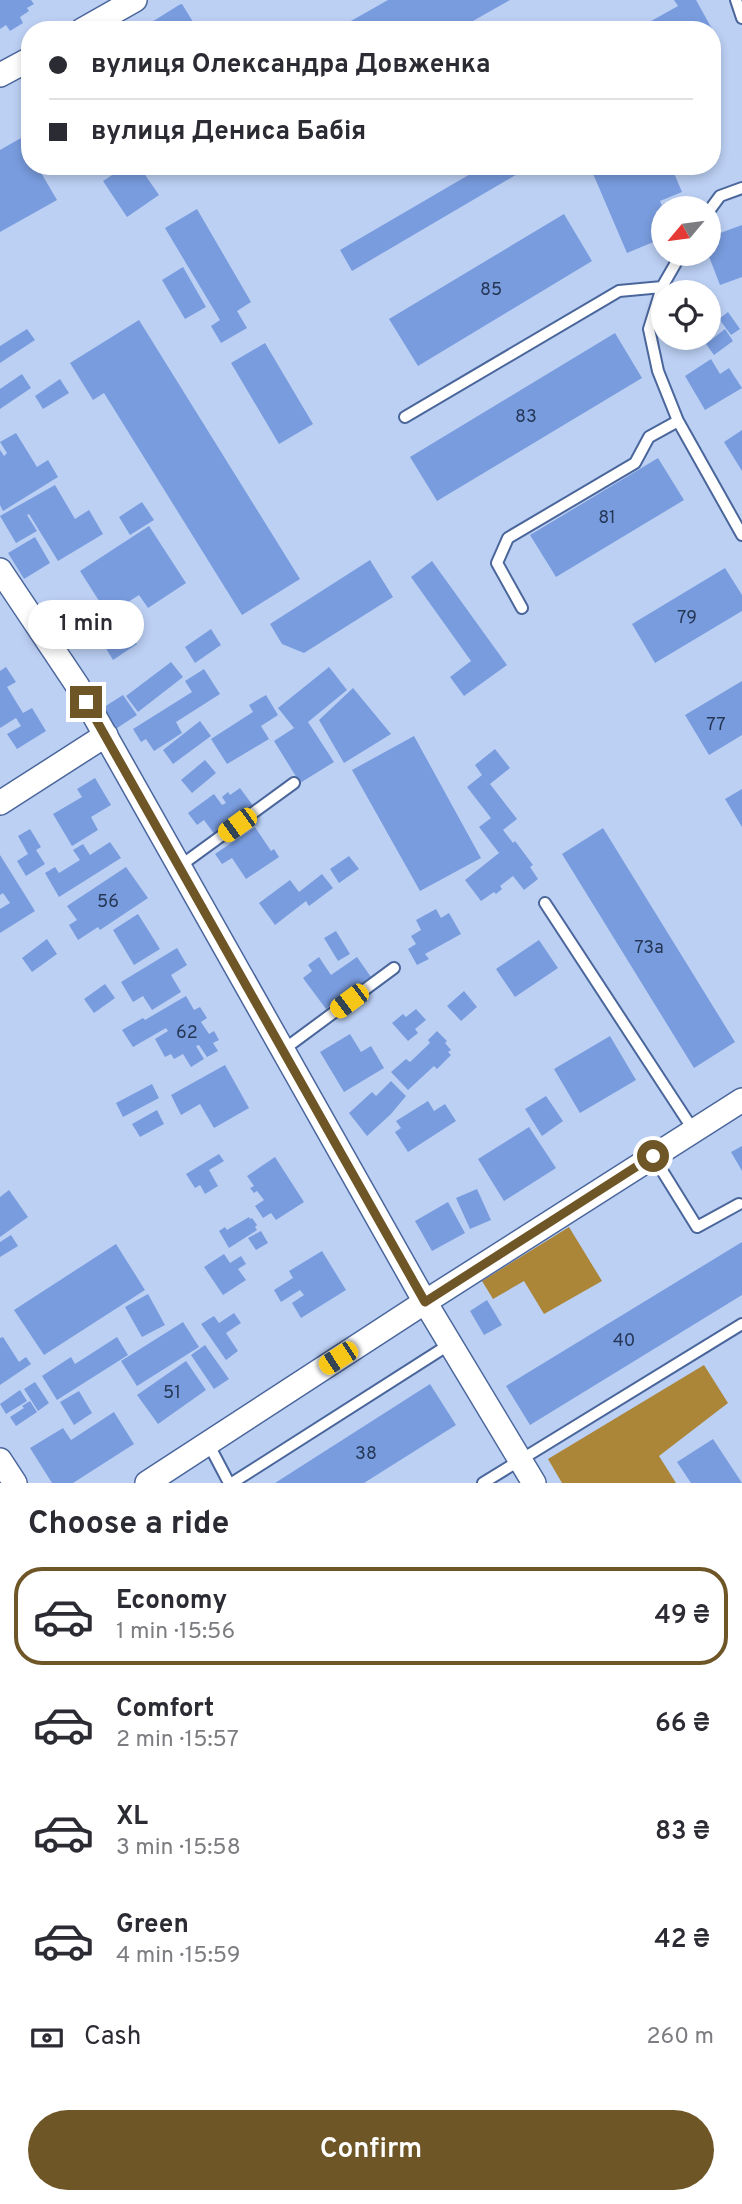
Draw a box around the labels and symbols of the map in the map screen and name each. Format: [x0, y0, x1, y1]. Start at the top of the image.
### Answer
north arrow [651, 196, 721, 266]
house number: 85 [480, 279, 502, 302]
house number: 83 [515, 406, 537, 429]
house number: 81 [598, 507, 616, 530]
callout: 1 min [28, 600, 144, 650]
house number: 79 [677, 607, 697, 630]
route end [70, 686, 102, 718]
house number: 77 [706, 714, 726, 737]
car [214, 804, 261, 846]
house number: 56 [97, 891, 119, 914]
house number: 73а [634, 937, 664, 960]
car [326, 980, 373, 1022]
house number: 62 [176, 1022, 198, 1045]
route start [637, 1140, 669, 1172]
house number: 40 [613, 1330, 635, 1353]
car [315, 1338, 362, 1378]
house number: 51 [163, 1382, 181, 1405]
house number: 38 [355, 1443, 377, 1466]

